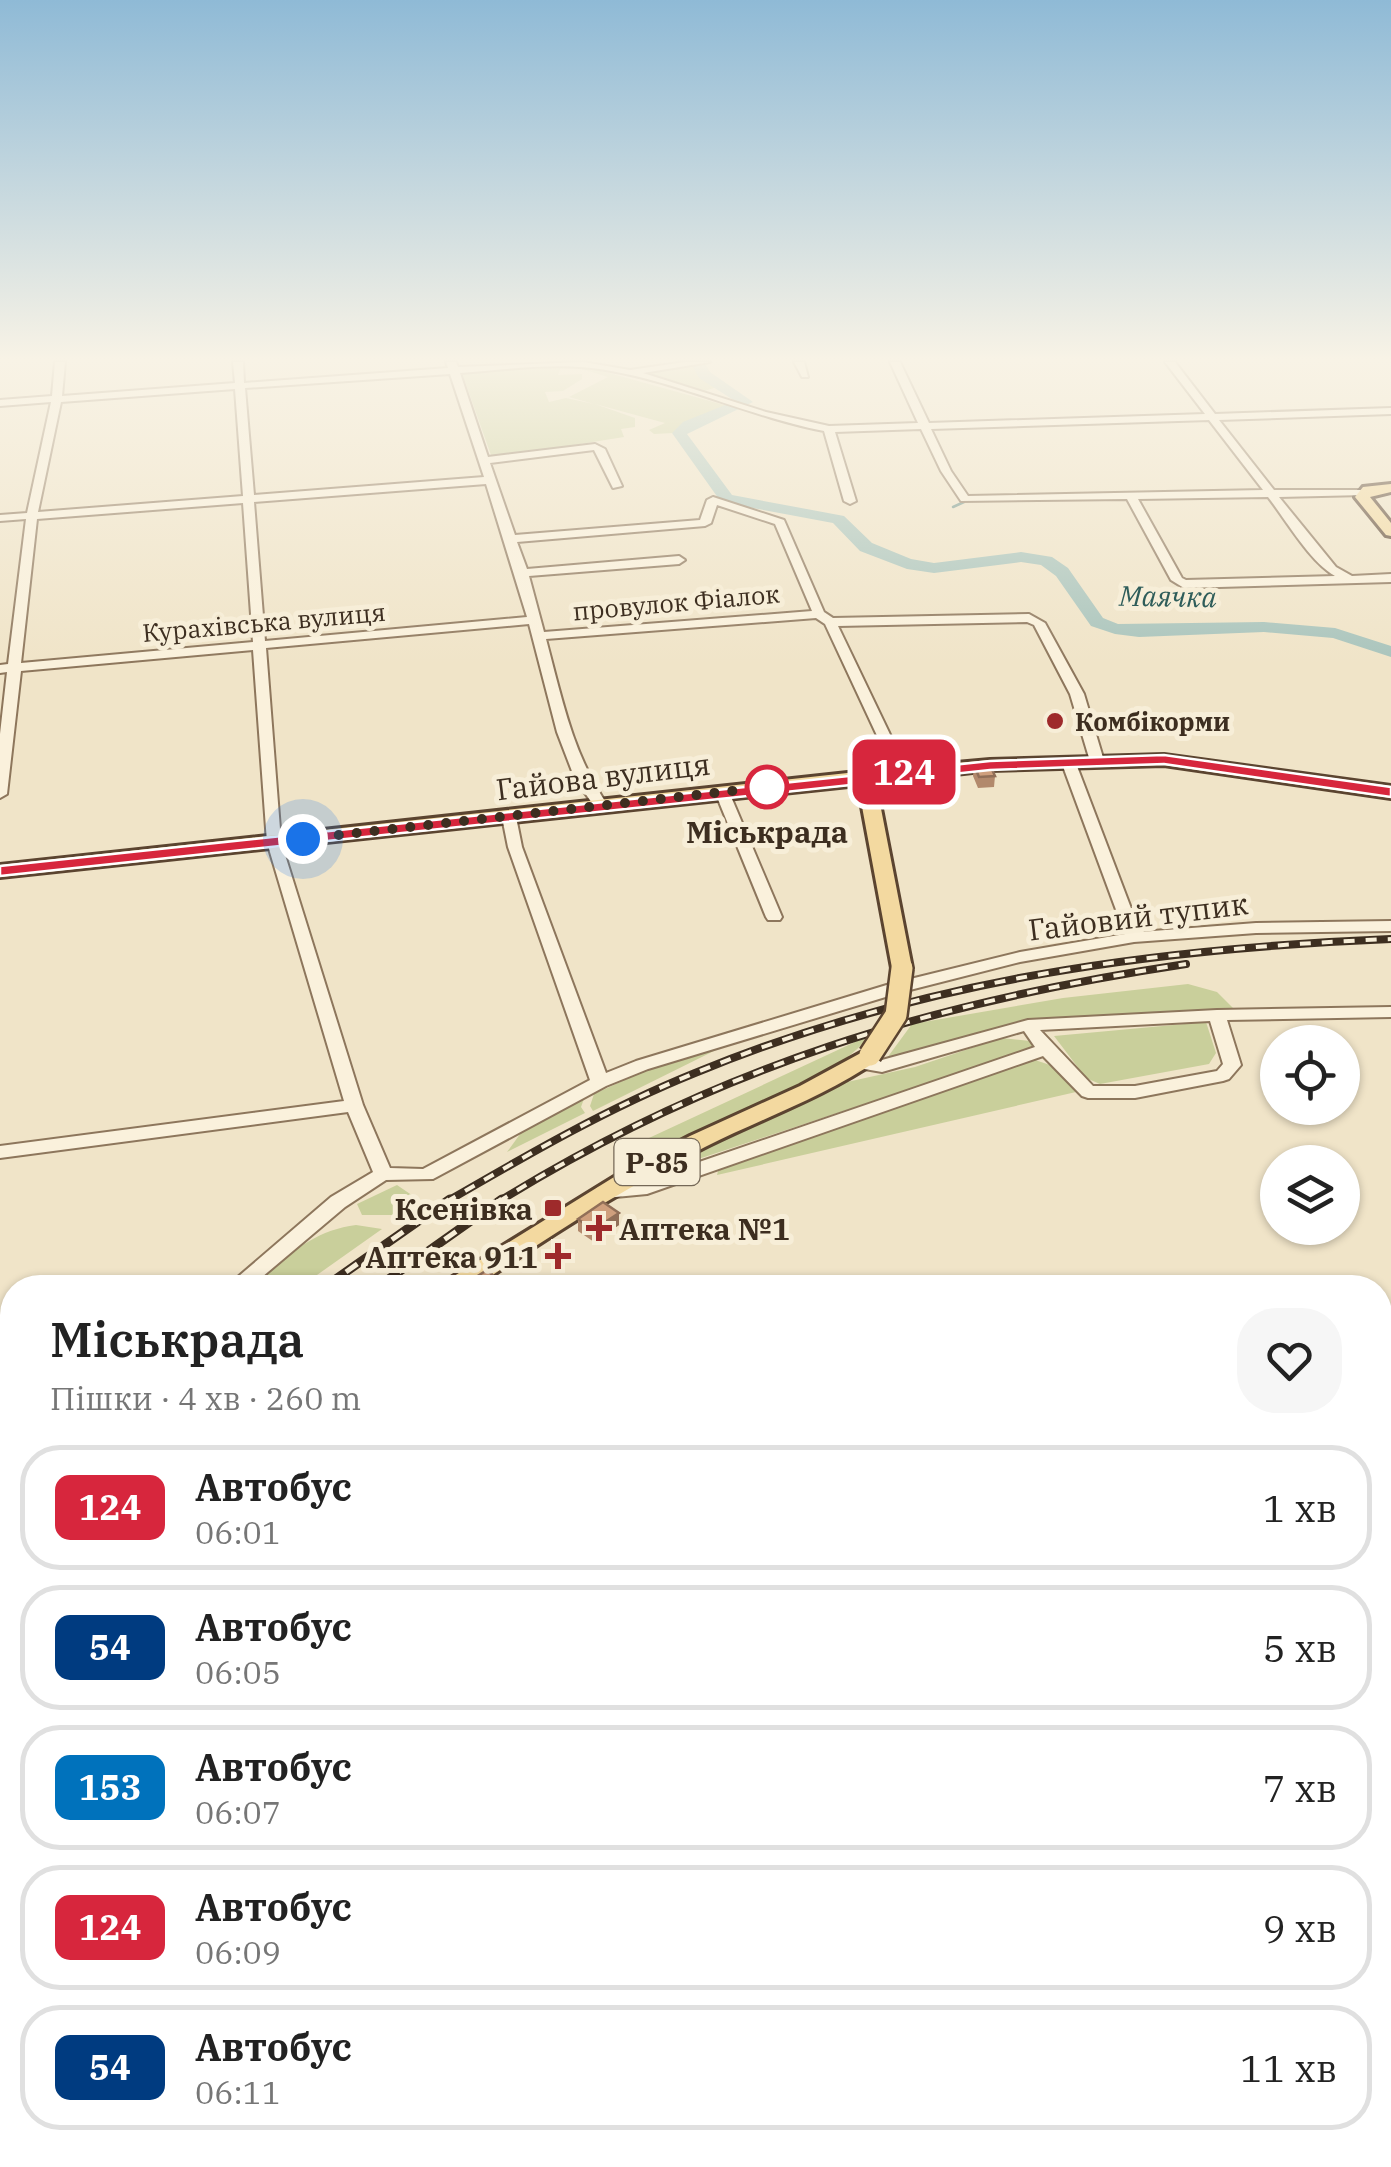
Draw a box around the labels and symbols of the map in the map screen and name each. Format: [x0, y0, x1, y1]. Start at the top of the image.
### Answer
street label: провулок Фіалок [571, 576, 781, 627]
water label: Маячка [1118, 577, 1217, 615]
street label: Курахівська вулиця [141, 595, 387, 649]
place label: Комбікорми [1075, 705, 1230, 738]
marker: Комбікорми [1044, 710, 1066, 732]
line badge: 124 [846, 740, 962, 804]
street label: Гайова вулиця [494, 744, 712, 808]
marker: Міськрада [746, 766, 788, 808]
place label: Міськрада [686, 812, 848, 851]
your location [278, 814, 328, 864]
street label: Гайовий тупик [1026, 883, 1250, 949]
road number: Р-85 [614, 1139, 700, 1185]
place label: Ксенівка [394, 1189, 533, 1228]
marker: Ксенівка [542, 1197, 564, 1219]
place label: Аптека №1 [619, 1209, 790, 1248]
marker: Аптека №1 [588, 1217, 610, 1239]
place label: Аптека 911 [365, 1237, 538, 1276]
marker: Аптека 911 [547, 1245, 569, 1267]

